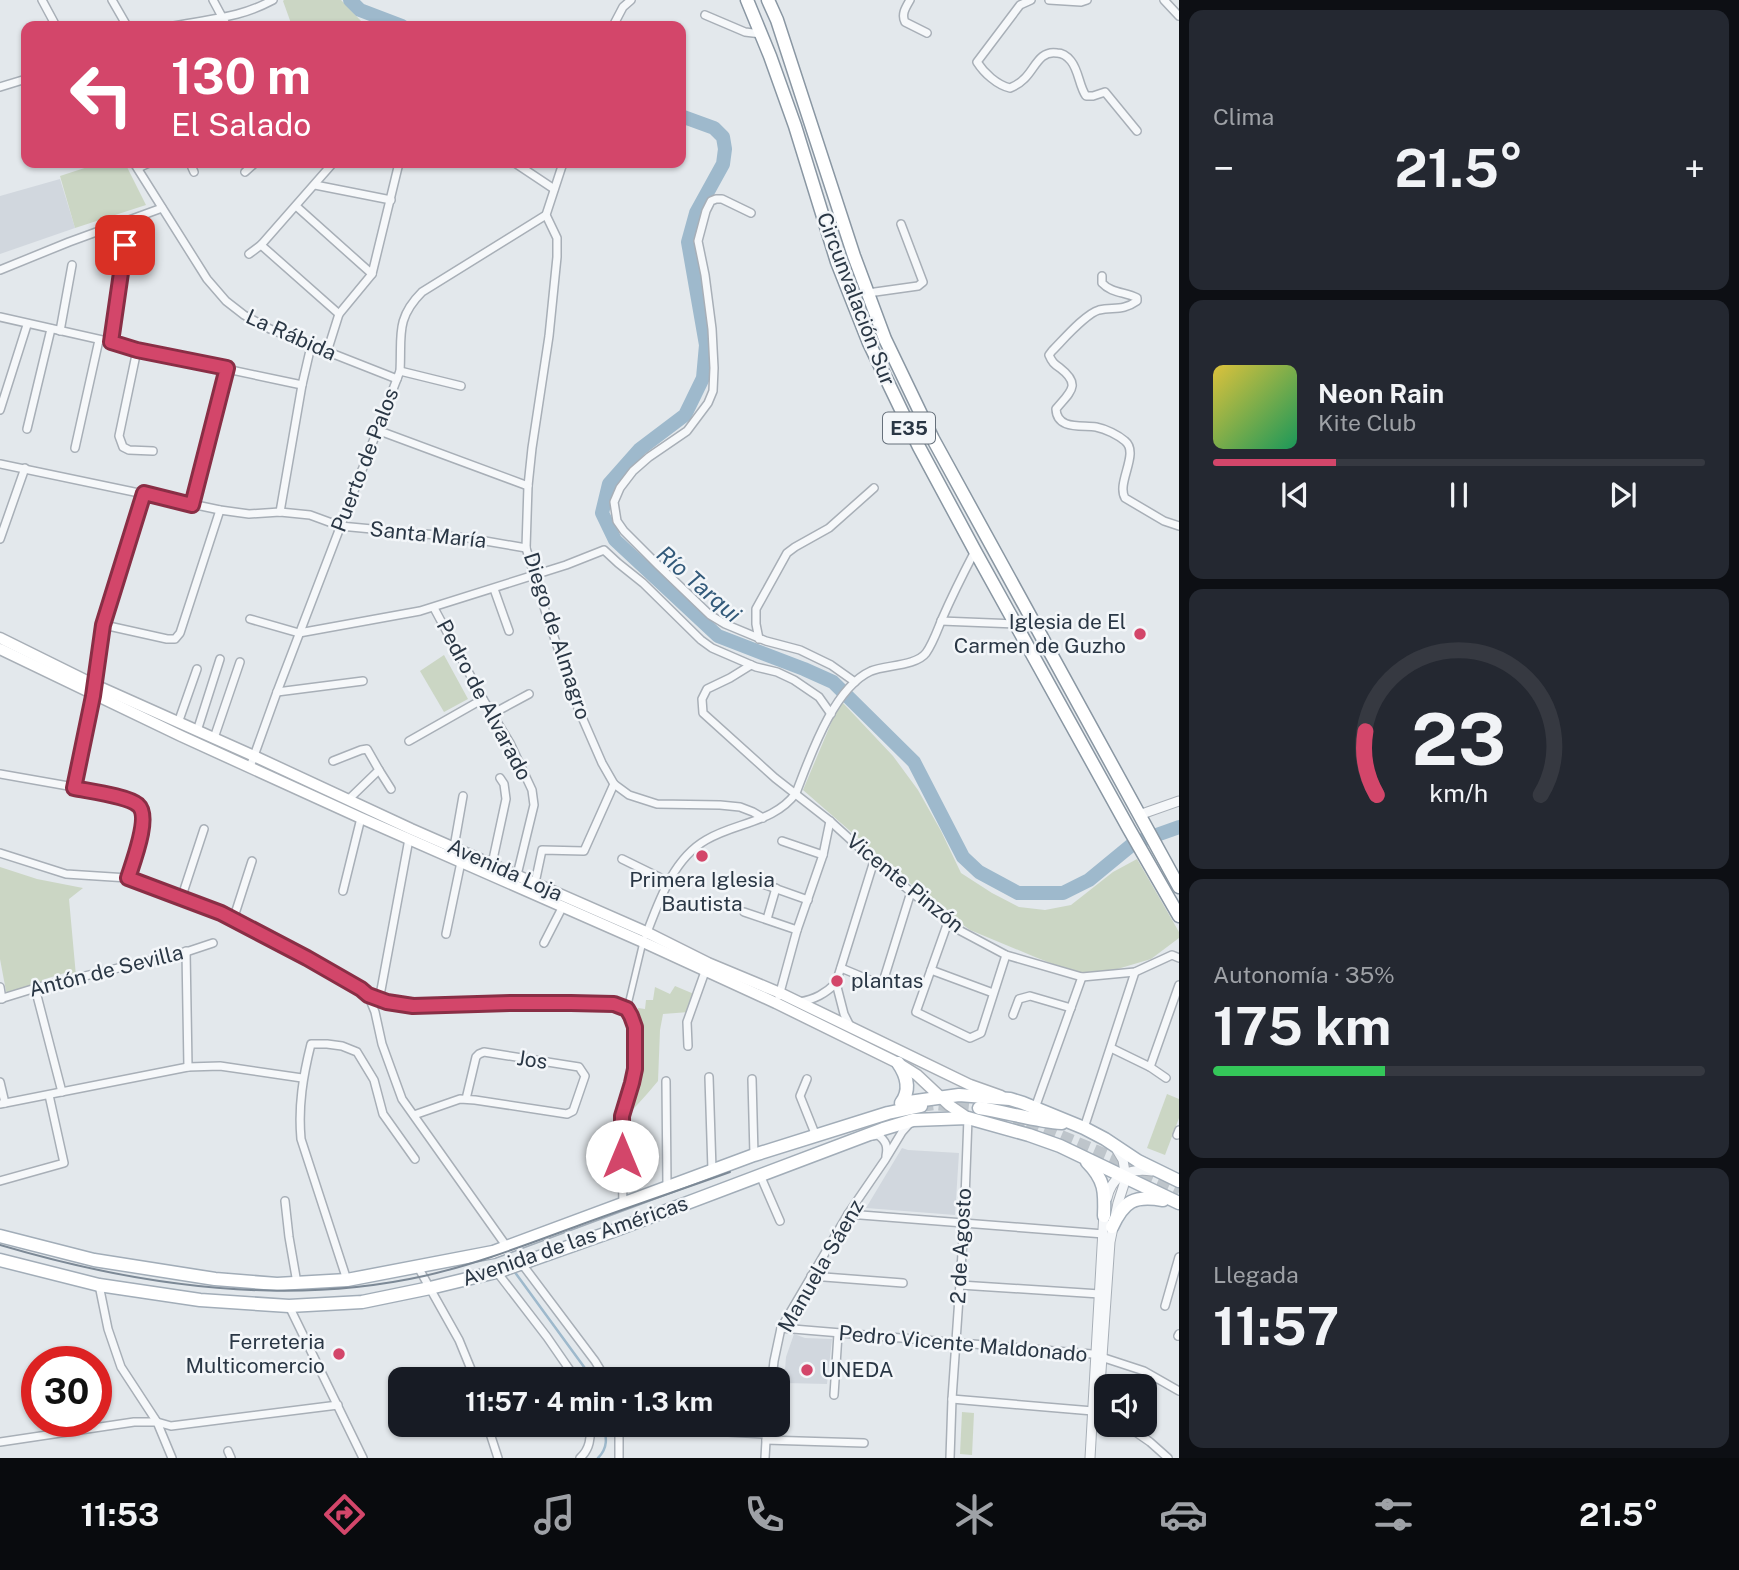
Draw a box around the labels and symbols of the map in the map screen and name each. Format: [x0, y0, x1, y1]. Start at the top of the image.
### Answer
street label: Circunvalación Sur [812, 209, 901, 389]
pin [95, 215, 155, 275]
street label: La Rábida [242, 304, 340, 365]
street label: Puerto de Palos [326, 384, 403, 535]
road number: E35 [883, 412, 935, 444]
street label: Santa María [368, 516, 488, 553]
water label: Río Tarqui [652, 540, 747, 628]
street label: Diego de Almagro [519, 549, 596, 723]
place label: Iglesia de El Carmen de Guzho [954, 609, 1126, 658]
street label: Pedro de Alvarado [432, 615, 537, 784]
marker: Iglesia de El Carmen de Guzho [1132, 626, 1148, 642]
street label: Vicente Pinzón [842, 828, 969, 938]
street label: Avenida Loja [444, 833, 567, 906]
marker: Primera Iglesia Bautista [694, 848, 710, 864]
place label: Primera Iglesia Bautista [629, 867, 775, 916]
street label: Antón de Sevilla [26, 939, 186, 1002]
place label: plantas [851, 968, 923, 993]
marker: plantas [829, 973, 845, 989]
street label: Jos [515, 1045, 549, 1074]
position arrow [585, 1119, 659, 1193]
street label: 2 de Agosto [945, 1187, 976, 1305]
street label: Avenida de las Américas [459, 1190, 691, 1291]
street label: Manuela Sáenz [772, 1195, 869, 1337]
street label: Pedro Vicente Maldonado [838, 1320, 1088, 1367]
place label: Ferreteria Multicomercio [185, 1329, 325, 1378]
speed limit sign: 30 [21, 1346, 112, 1437]
marker: Ferreteria Multicomercio [331, 1346, 347, 1362]
place label: UNEDA [821, 1357, 894, 1382]
marker: UNEDA [799, 1362, 815, 1378]

